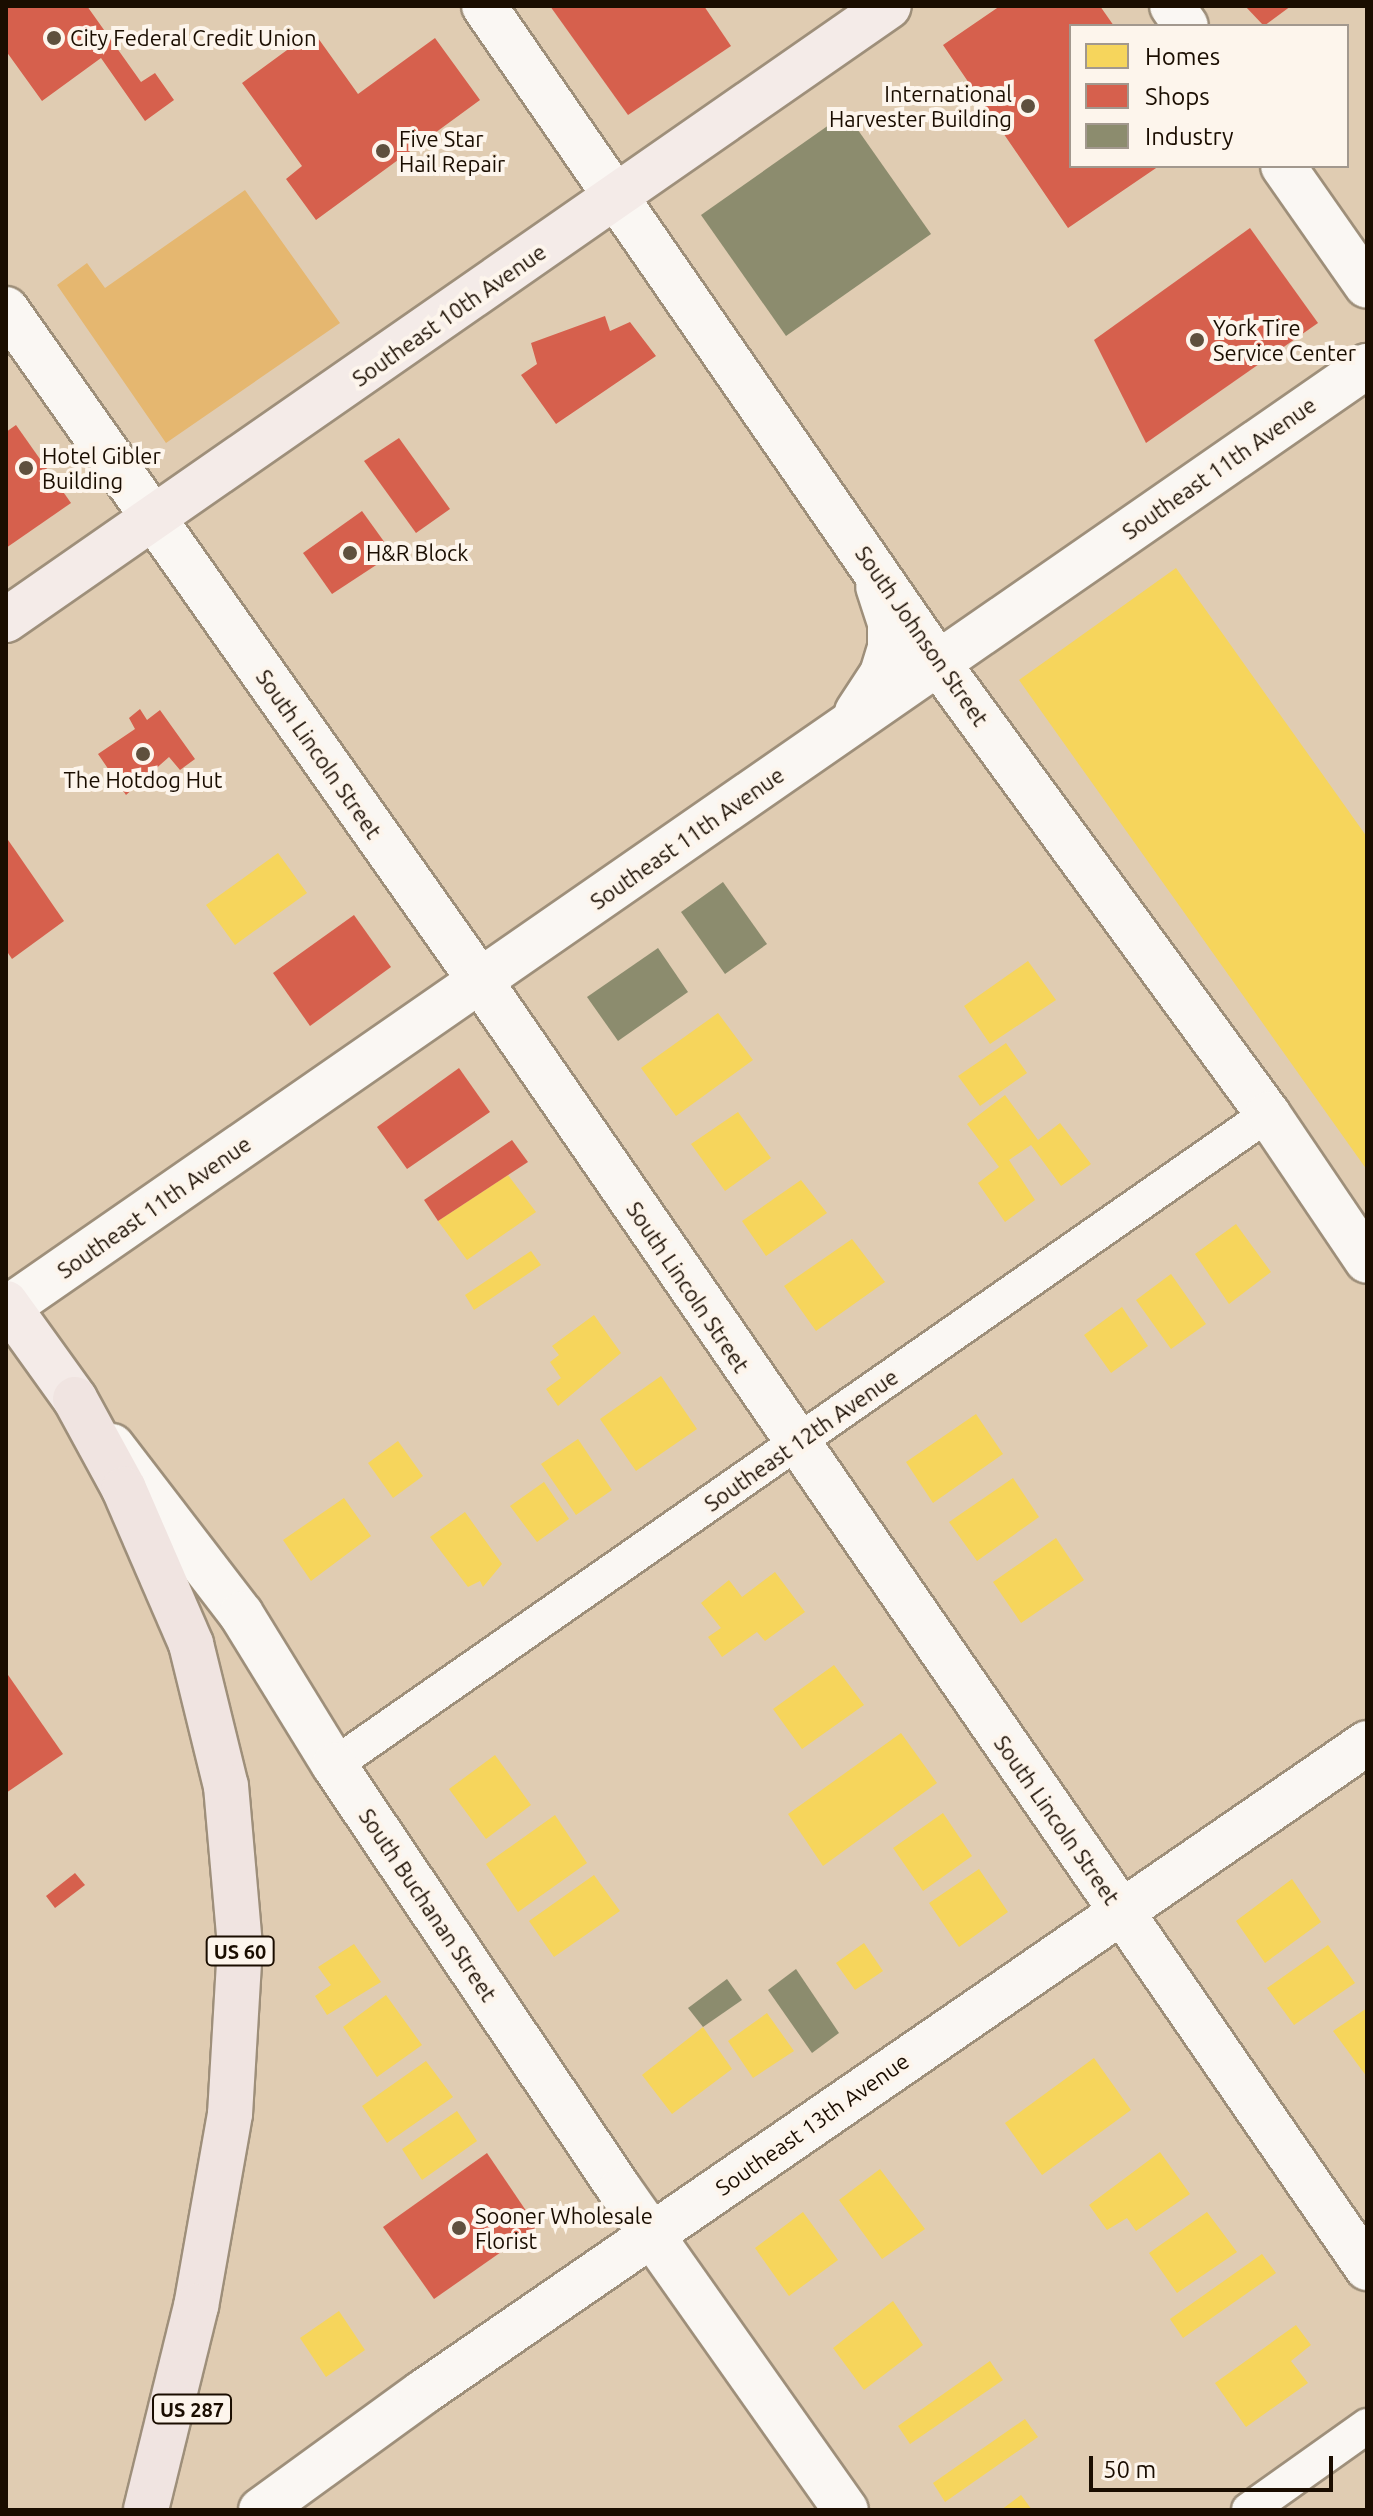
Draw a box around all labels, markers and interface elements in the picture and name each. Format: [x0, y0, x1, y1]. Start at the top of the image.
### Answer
legend [1069, 24, 1349, 168]
place label: City Federal Credit Union [70, 25, 316, 51]
marker: City Federal Credit Union [45, 29, 63, 47]
text: Homes [1145, 43, 1220, 70]
place label: International Harvester Building [829, 80, 1012, 132]
text: Shops [1145, 83, 1210, 110]
marker: International Harvester Building [1019, 97, 1037, 115]
text: Industry [1145, 123, 1234, 150]
place label: Five Star Hail Repair [399, 125, 505, 176]
marker: Five Star Hail Repair [374, 142, 392, 160]
street label: Southeast 10th Avenue [347, 238, 551, 392]
place label: York Tire Service Center [1213, 314, 1356, 366]
marker: York Tire Service Center [1188, 331, 1206, 349]
street label: Southeast 11th Avenue [1117, 391, 1321, 545]
place label: Hotel Gibler Building [42, 442, 161, 494]
marker: Hotel Gibler Building [17, 459, 35, 477]
place label: H&R Block [366, 540, 468, 566]
street label: South Johnson Street [850, 541, 994, 731]
marker: H&R Block [341, 544, 359, 562]
street label: South Lincoln Street [251, 664, 387, 844]
marker: The Hotdog Hut [134, 745, 152, 763]
street label: Southeast 11th Avenue [585, 761, 789, 915]
place label: The Hotdog Hut [64, 767, 222, 793]
street label: Southeast 11th Avenue [52, 1130, 256, 1284]
street label: South Lincoln Street [621, 1197, 755, 1377]
street label: Southeast 12th Avenue [699, 1363, 903, 1517]
street label: South Lincoln Street [989, 1730, 1125, 1910]
street label: South Buchanan Street [354, 1804, 502, 2006]
road number: US 60 [204, 1935, 276, 1967]
street label: Southeast 13th Avenue [710, 2047, 914, 2201]
place label: Sooner Wholesale Florist [475, 2202, 653, 2254]
marker: Sooner Wholesale Florist [450, 2219, 468, 2237]
road number: US 287 [152, 2393, 232, 2425]
scale bar [1093, 2440, 1337, 2490]
text: 50 m [1103, 2456, 1156, 2483]

